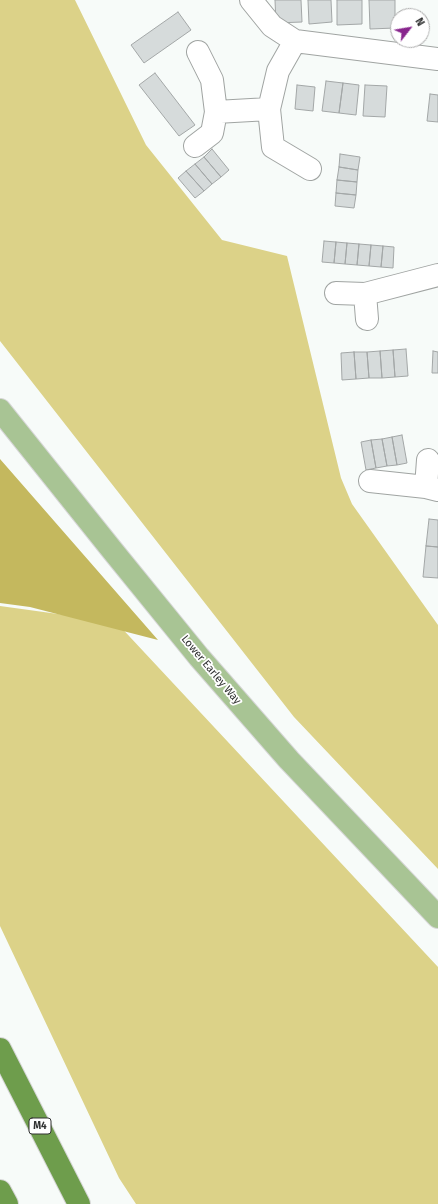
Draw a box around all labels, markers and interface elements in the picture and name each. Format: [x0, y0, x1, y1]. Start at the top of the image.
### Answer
north arrow [390, 8, 430, 48]
text: N [412, 16, 427, 29]
street label: Lower Earley Way [178, 633, 244, 707]
road number: M4 [29, 1118, 51, 1134]

